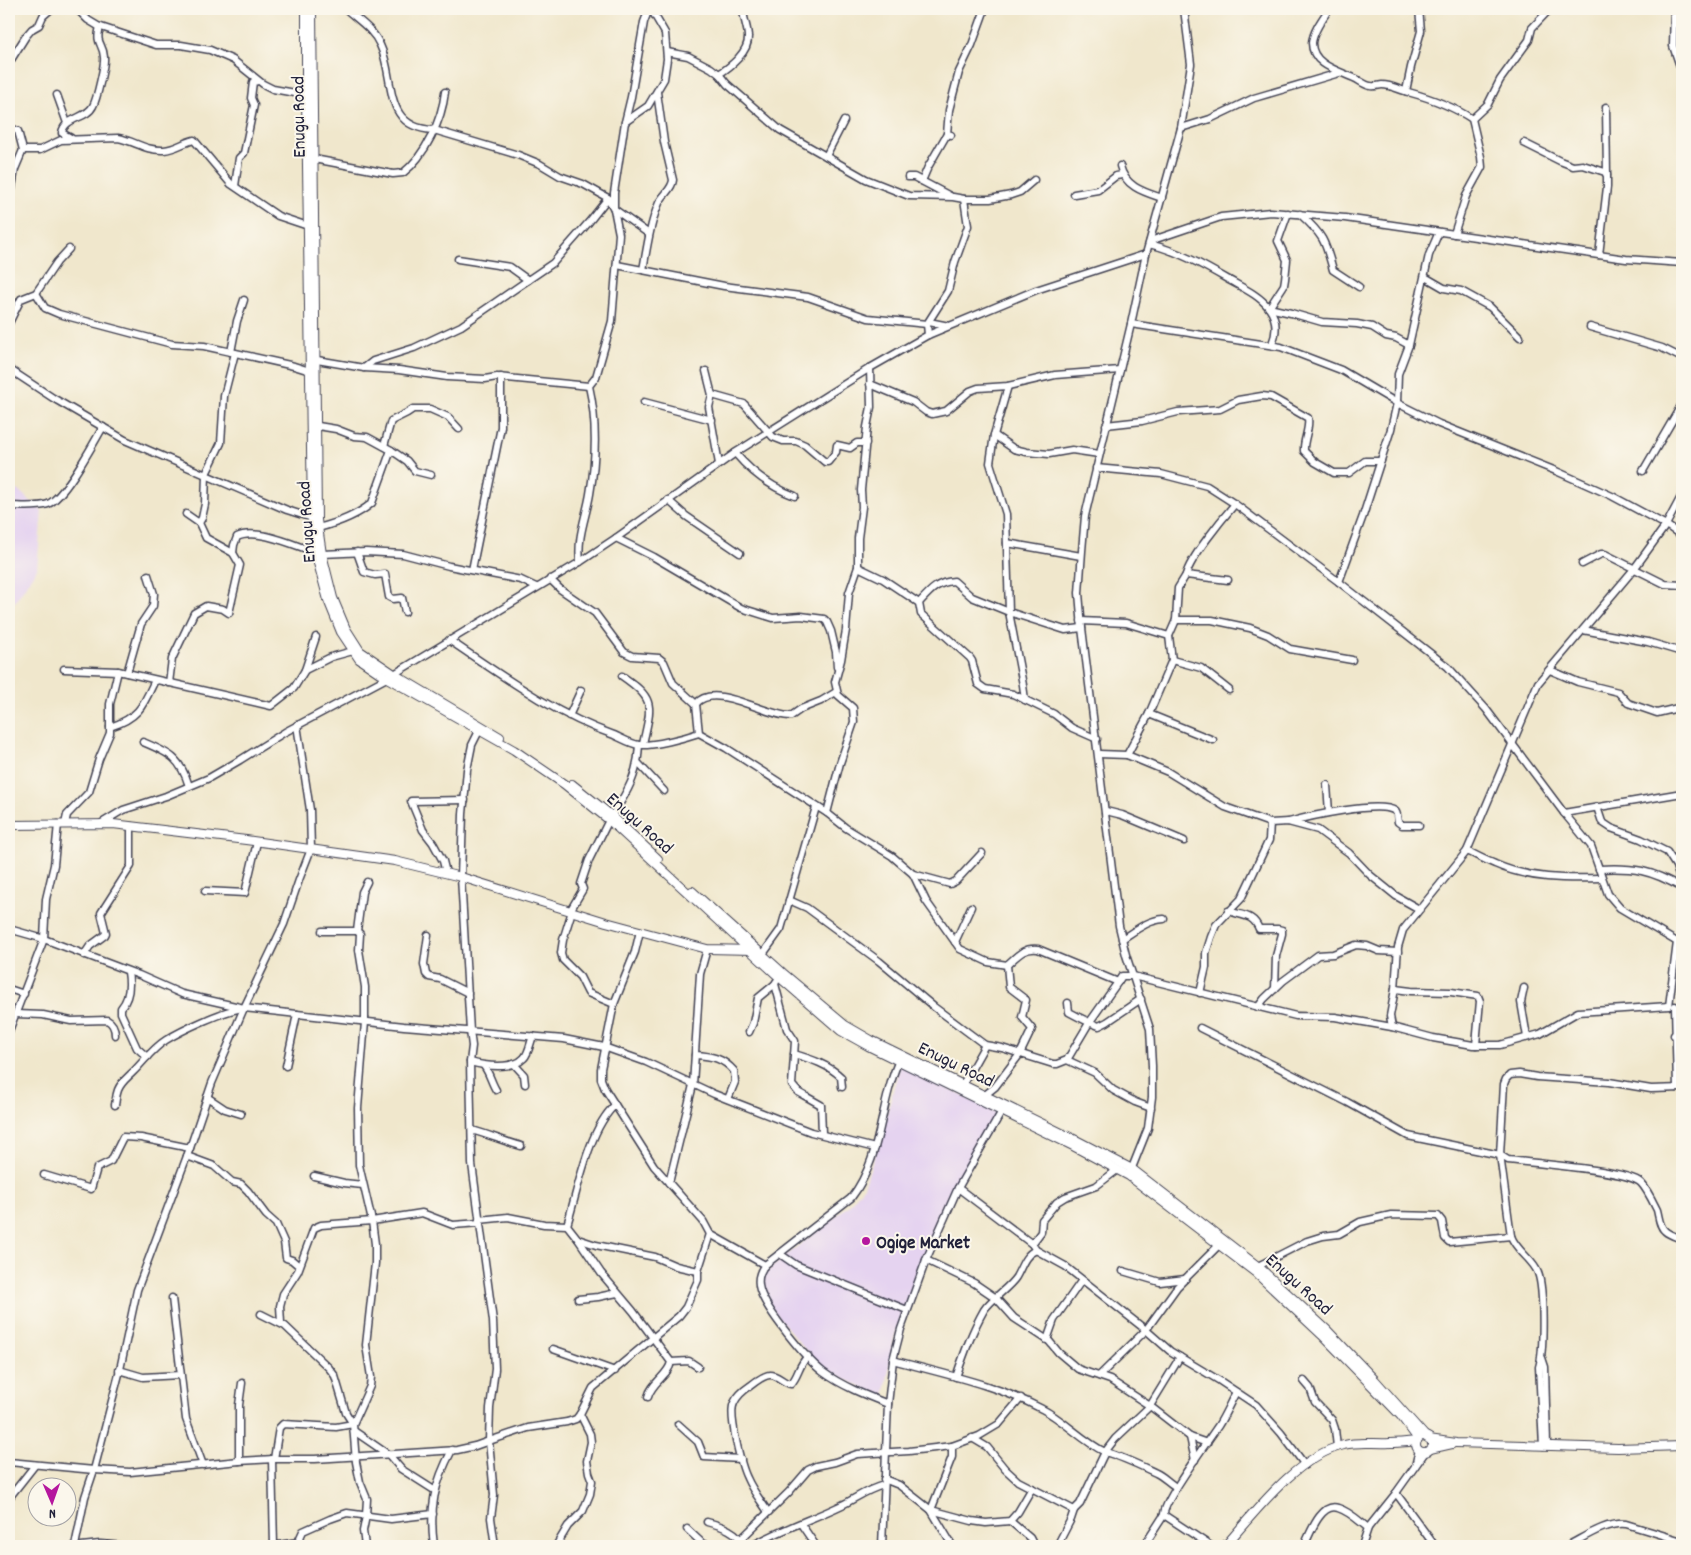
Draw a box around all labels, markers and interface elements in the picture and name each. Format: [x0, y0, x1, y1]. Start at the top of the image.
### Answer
street label: Enugu Road [286, 76, 315, 158]
street label: Enugu Road [292, 480, 325, 564]
street label: Enugu Road [599, 787, 678, 862]
street label: Enugu Road [913, 1036, 998, 1096]
place label: Ogige Market [876, 1231, 970, 1258]
marker: Ogige Market [860, 1235, 872, 1247]
street label: Enugu Road [1258, 1248, 1337, 1323]
north arrow [28, 1478, 78, 1528]
text: N [48, 1503, 56, 1523]

